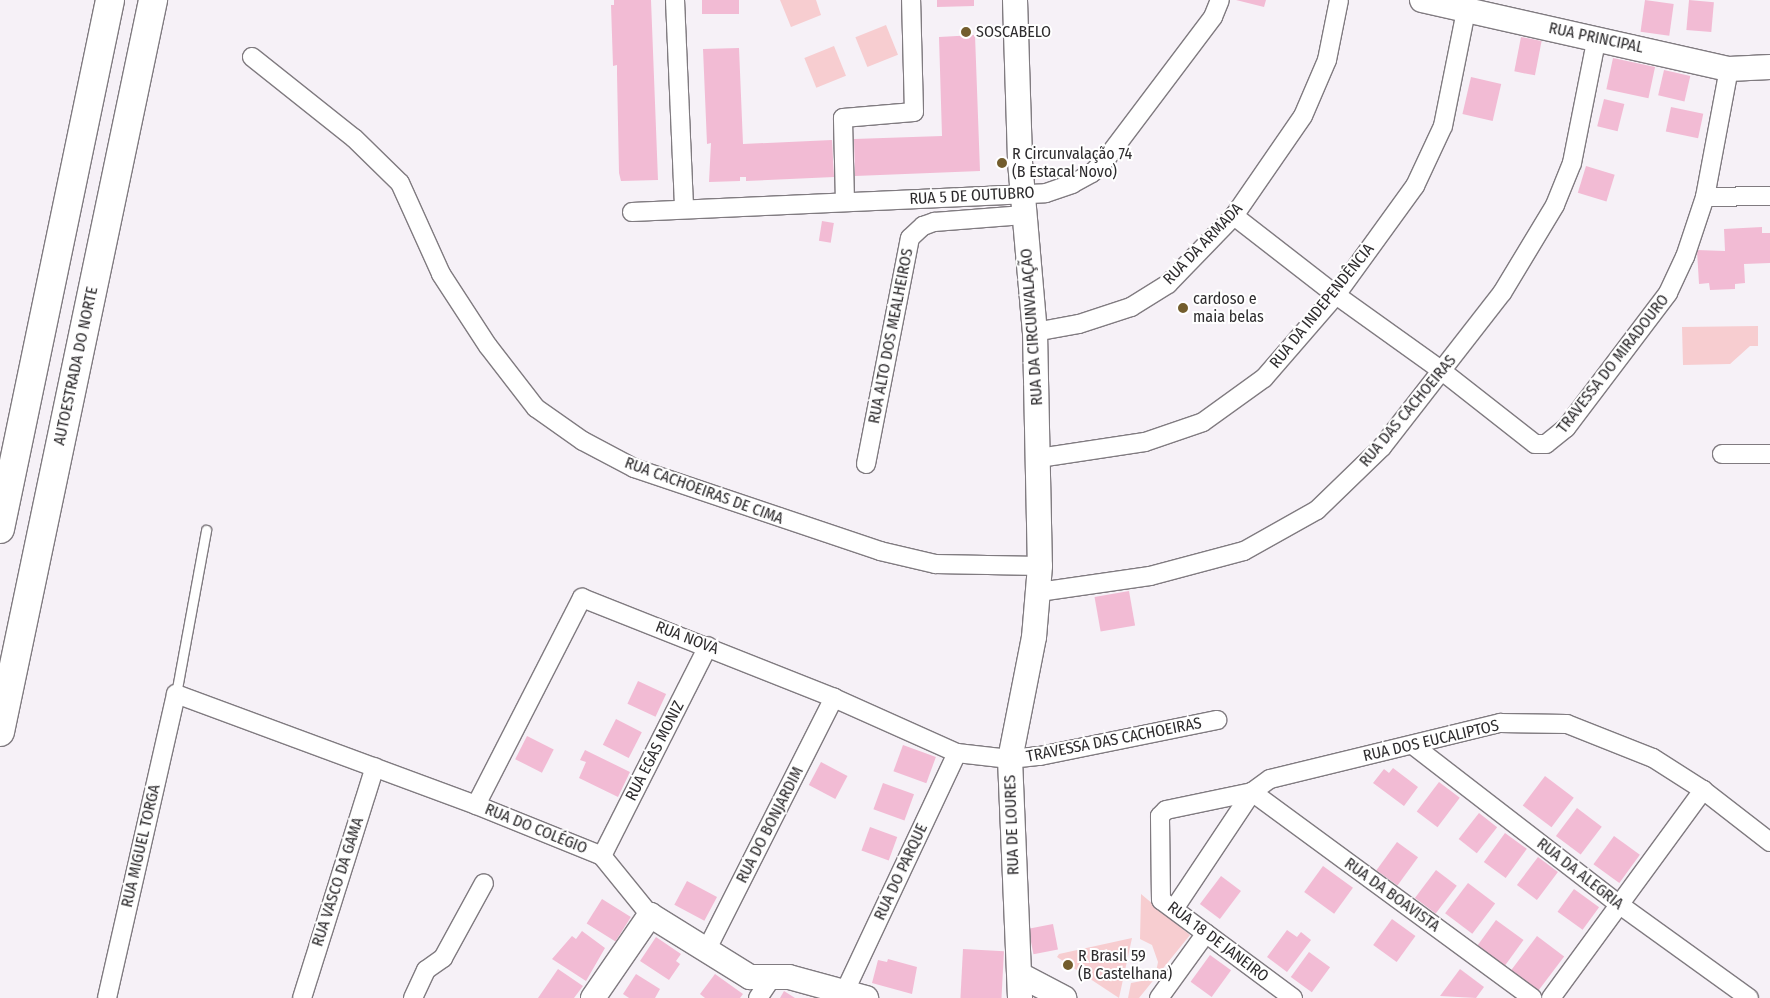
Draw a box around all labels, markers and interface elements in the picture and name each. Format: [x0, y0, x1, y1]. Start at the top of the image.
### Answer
street label: RUA PRINCIPAL [1547, 19, 1645, 57]
place label: SOSCABELO [976, 22, 1051, 42]
marker: SOSCABELO [960, 26, 972, 38]
place label: R Circunvalação 74 (B Estacal Novo) [1012, 144, 1132, 182]
marker: R Circunvalação 74 (B Estacal Novo) [996, 157, 1008, 169]
street label: RUA 5 DE OUTUBRO [909, 183, 1035, 209]
street label: RUA DA ARMADA [1159, 199, 1247, 289]
street label: RUA DA INDEPENDÊNCIA [1266, 240, 1378, 372]
street label: RUA ALTO DOS MEALHEIROS [865, 247, 917, 425]
street label: RUA DA CIRCUNVALAÇÃO [1017, 248, 1047, 406]
street label: AUTOESTRADA DO NORTE [50, 285, 102, 447]
place label: cardoso e maia belas [1193, 289, 1264, 327]
street label: TRAVESSA DO MIRADOURO [1553, 291, 1673, 437]
marker: cardoso e maia belas [1177, 302, 1189, 314]
street label: RUA DAS CACHOEIRAS [1356, 351, 1460, 471]
street label: RUA CACHOEIRAS DE CIMA [622, 453, 786, 529]
street label: RUA NOVA [653, 617, 721, 659]
street label: RUA EGAS MONIZ [622, 698, 688, 804]
street label: TRAVESSA DAS CACHOEIRAS [1025, 714, 1203, 766]
street label: RUA DOS EUCALIPTOS [1361, 716, 1501, 766]
street label: RUA DO BONJARDIM [732, 764, 808, 886]
street label: RUA DE LOURES [1001, 774, 1023, 876]
street label: RUA MIGUEL TORGA [118, 783, 164, 909]
street label: RUA DO COLÉGIO [482, 800, 590, 858]
street label: RUA VASCO DA GAMA [308, 815, 368, 949]
street label: RUA DO PARQUE [870, 821, 932, 923]
street label: RUA DA ALEGRIA [1533, 834, 1627, 914]
street label: RUA DA BOAVISTA [1341, 854, 1443, 936]
street label: RUA 18 DE JANEIRO [1164, 898, 1272, 986]
place label: R Brasil 59 (B Castelhana) [1078, 946, 1172, 984]
marker: R Brasil 59 (B Castelhana) [1062, 959, 1074, 971]

